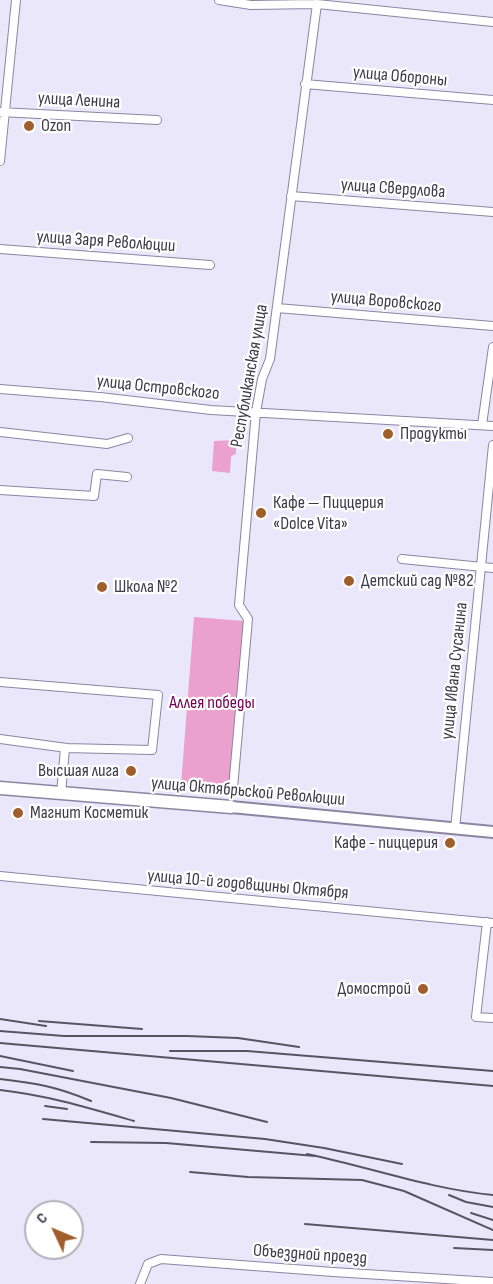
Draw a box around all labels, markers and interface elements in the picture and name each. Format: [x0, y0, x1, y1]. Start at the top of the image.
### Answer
street label: улица Обороны [352, 62, 448, 92]
street label: улица Ленина [37, 88, 121, 114]
place label: Ozon [41, 115, 71, 137]
marker: Ozon [22, 119, 36, 133]
street label: улица Свердлова [340, 175, 446, 203]
street label: улица Заря Революции [36, 226, 176, 258]
street label: улица Воровского [330, 286, 442, 318]
street label: Республиканская улица [227, 303, 273, 449]
street label: улица Островского [96, 371, 220, 405]
place label: Продукты [400, 423, 467, 445]
marker: Продукты [381, 427, 395, 441]
place label: Кафе — Пиццерия «Dolce Vita» [273, 492, 384, 534]
marker: Кафе — Пиццерия «Dolce Vita» [254, 506, 268, 520]
place label: Детский сад №82 [361, 570, 474, 592]
marker: Детский сад №82 [342, 574, 356, 588]
place label: Школа №2 [114, 576, 178, 598]
marker: Школа №2 [95, 580, 109, 594]
street label: улица Ивана Сусанина [437, 601, 473, 741]
park label: Аллея победы [169, 692, 255, 714]
place label: Высшая лига [38, 760, 119, 782]
marker: Высшая лига [124, 764, 138, 778]
street label: улица Октябрьской Революции [150, 773, 346, 811]
place label: Магнит Косметик [30, 802, 148, 824]
marker: Магнит Косметик [11, 806, 25, 820]
place label: Кафе - пиццерия [334, 832, 438, 854]
marker: Кафе - пиццерия [443, 836, 457, 850]
street label: улица 10-й годовщины Октября [147, 865, 349, 905]
place label: Домострой [338, 978, 411, 1000]
marker: Домострой [416, 982, 430, 996]
north arrow [24, 1200, 84, 1260]
text: С [32, 1209, 52, 1228]
street label: Объездной проезд [252, 1240, 368, 1270]

